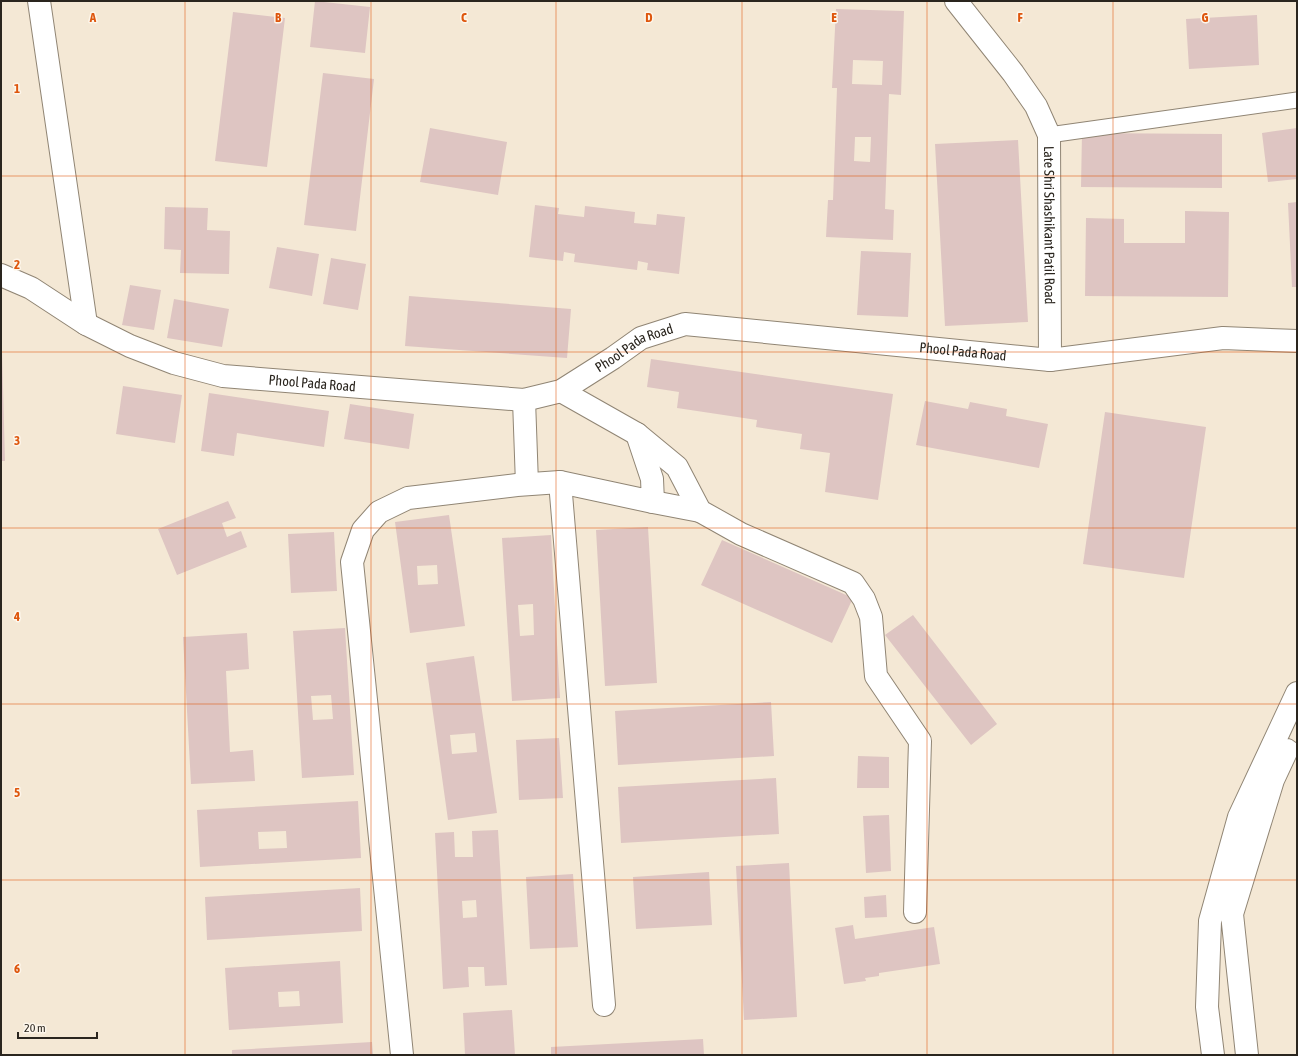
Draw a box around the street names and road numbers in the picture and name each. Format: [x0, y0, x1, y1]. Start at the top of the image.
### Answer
street label: Late Shri Shashikant Patil Road [1041, 146, 1058, 304]
street label: Phool Pada Road [592, 320, 675, 375]
street label: Phool Pada Road [919, 339, 1007, 364]
street label: Phool Pada Road [268, 372, 356, 395]

